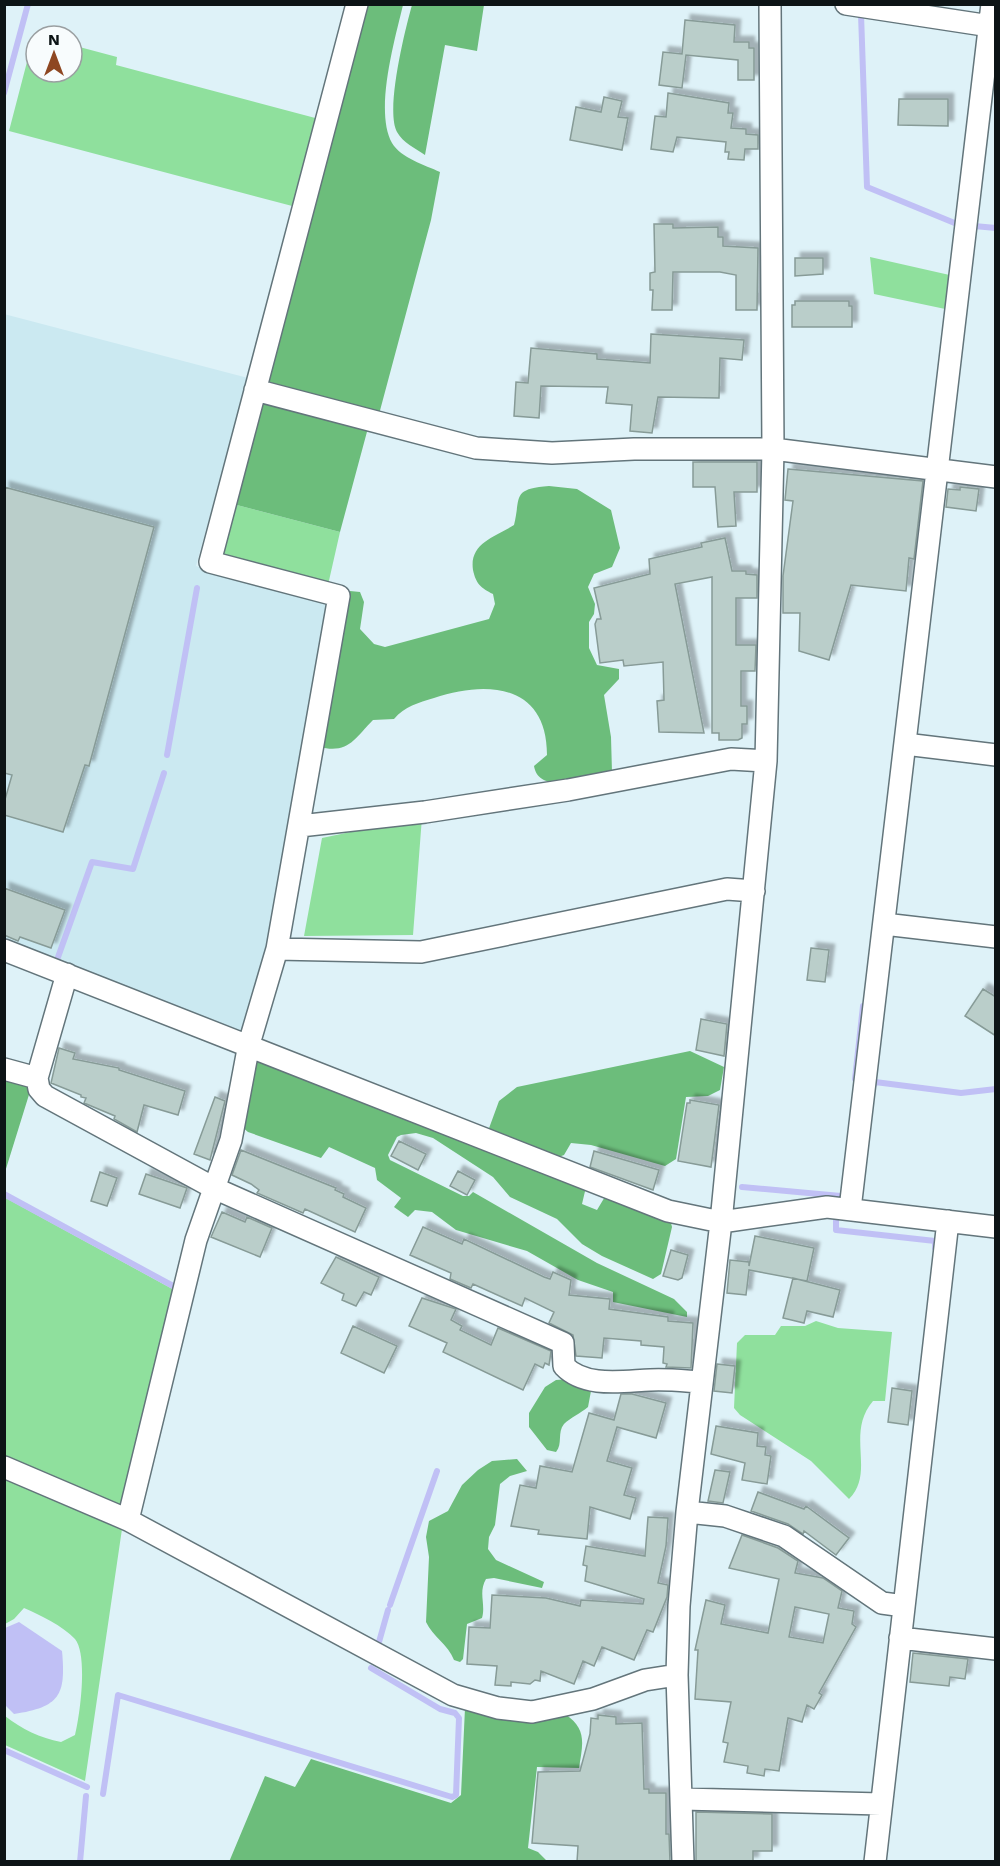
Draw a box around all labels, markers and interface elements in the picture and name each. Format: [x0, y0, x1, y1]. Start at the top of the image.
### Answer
north arrow [24, 24, 84, 84]
text: N [48, 30, 60, 49]

